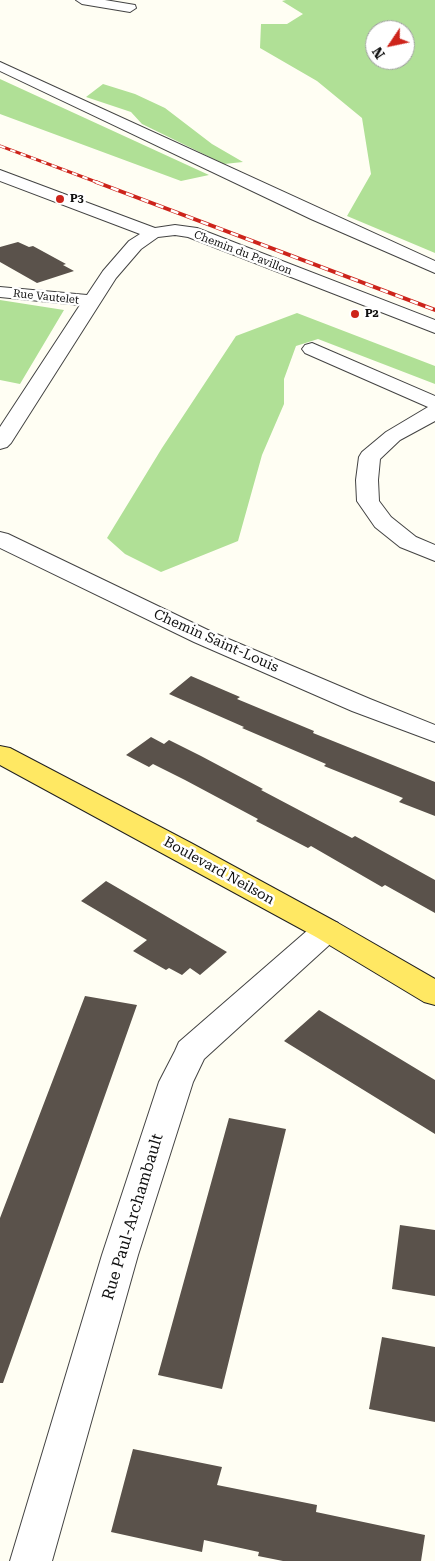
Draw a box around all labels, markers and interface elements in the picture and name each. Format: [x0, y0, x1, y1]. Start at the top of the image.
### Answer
north arrow [365, 20, 415, 70]
text: N [369, 44, 388, 62]
place label: P3 [70, 192, 84, 206]
marker: P3 [54, 193, 66, 205]
street label: Chemin du Pavillon [192, 228, 294, 278]
street label: Rue Vautelet [12, 287, 80, 307]
place label: P2 [365, 307, 379, 321]
marker: P2 [349, 308, 361, 320]
street label: Chemin Saint-Louis [151, 606, 281, 676]
street label: Boulevard Neilson [161, 834, 277, 908]
street label: Rue Paul-Archambault [99, 1131, 167, 1303]

